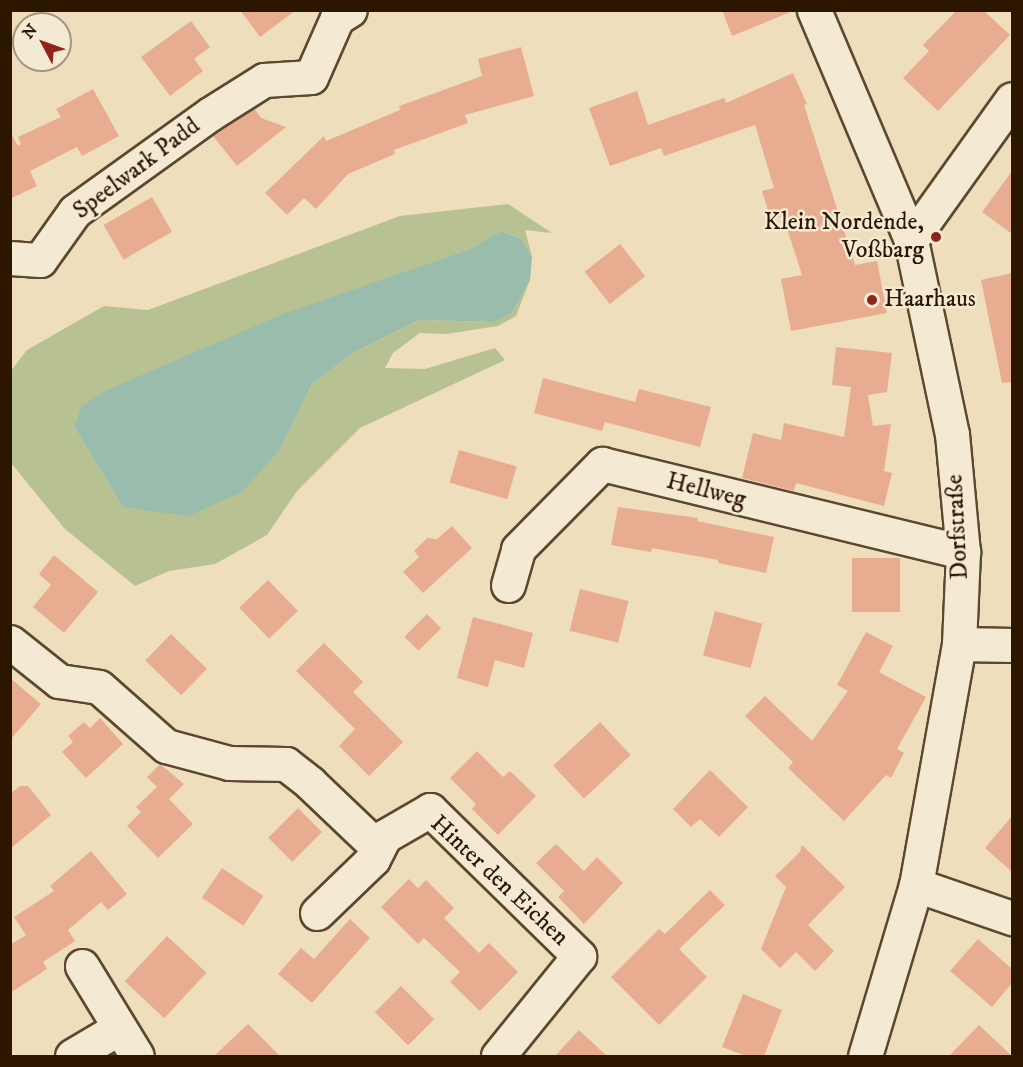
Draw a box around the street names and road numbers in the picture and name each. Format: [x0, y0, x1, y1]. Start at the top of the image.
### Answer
street label: Speelwark Padd [68, 112, 206, 226]
street label: Hellweg [663, 467, 749, 515]
street label: Dorfstraße [941, 474, 975, 580]
street label: Hinter den Eichen [424, 810, 574, 952]

